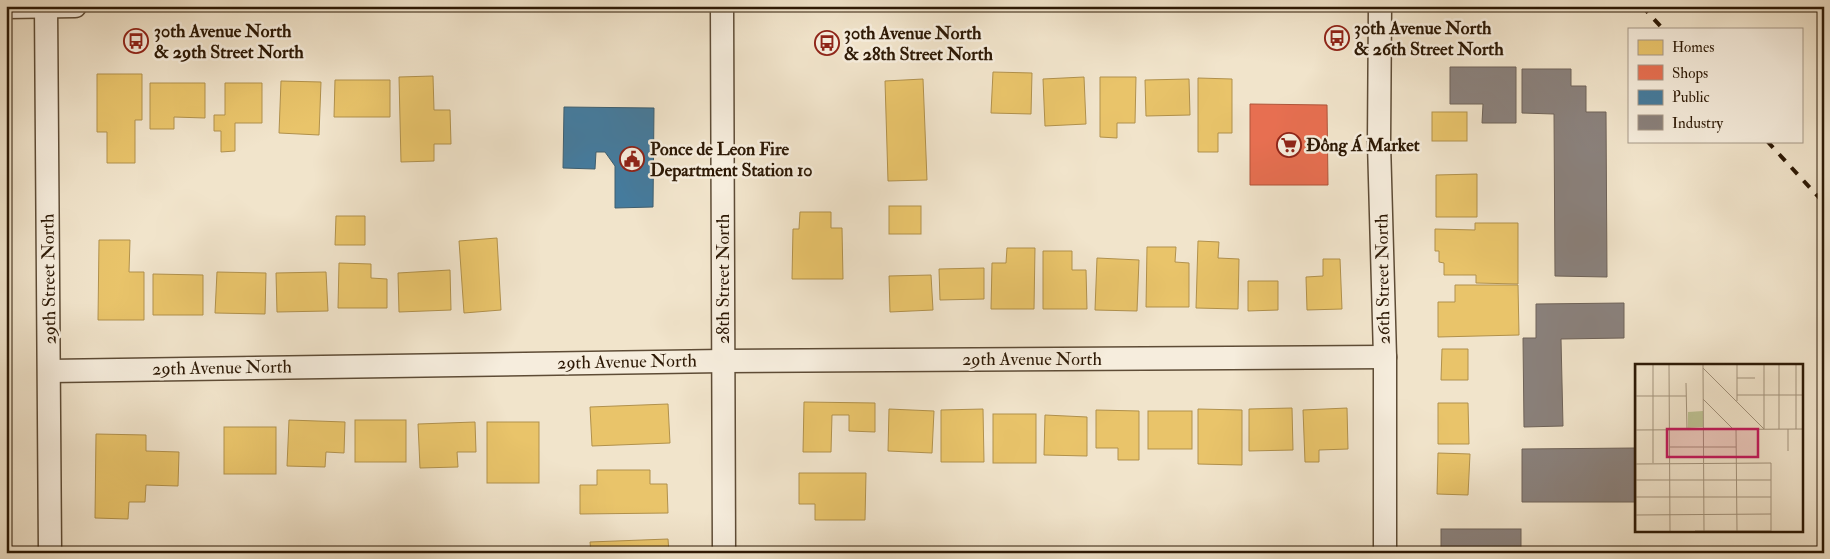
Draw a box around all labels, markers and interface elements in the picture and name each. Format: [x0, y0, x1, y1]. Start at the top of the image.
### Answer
place label: 30th Avenue North & 26th Street North [1354, 17, 1504, 61]
place label: 30th Avenue North & 29th Street North [154, 20, 304, 64]
place label: 30th Avenue North & 28th Street North [844, 22, 994, 66]
bus stop icon: 30th Avenue North & 26th Street North [1324, 25, 1350, 51]
bus stop icon: 30th Avenue North & 29th Street North [123, 28, 149, 54]
legend [1628, 28, 1802, 142]
bus stop icon: 30th Avenue North & 28th Street North [814, 30, 840, 56]
text: Homes [1672, 38, 1714, 57]
text: Shops [1672, 64, 1708, 84]
text: Public [1672, 88, 1710, 107]
text: Industry [1672, 114, 1723, 133]
supermarket icon: Đông Á Market [1276, 132, 1302, 158]
place label: Đông Á Market [1306, 133, 1420, 157]
place label: Ponce de Leon Fire Department Station 10 [650, 138, 813, 182]
public building icon: Ponce de Leon Fire Department Station 10 [619, 146, 645, 172]
street label: 29th Street North [36, 213, 62, 345]
street label: 28th Street North [712, 213, 735, 344]
street label: 26th Street North [1370, 213, 1396, 345]
street label: 29th Avenue North [962, 348, 1102, 371]
street label: 29th Avenue North [557, 349, 698, 375]
street label: 29th Avenue North [152, 355, 293, 381]
inset map [1635, 364, 1802, 532]

